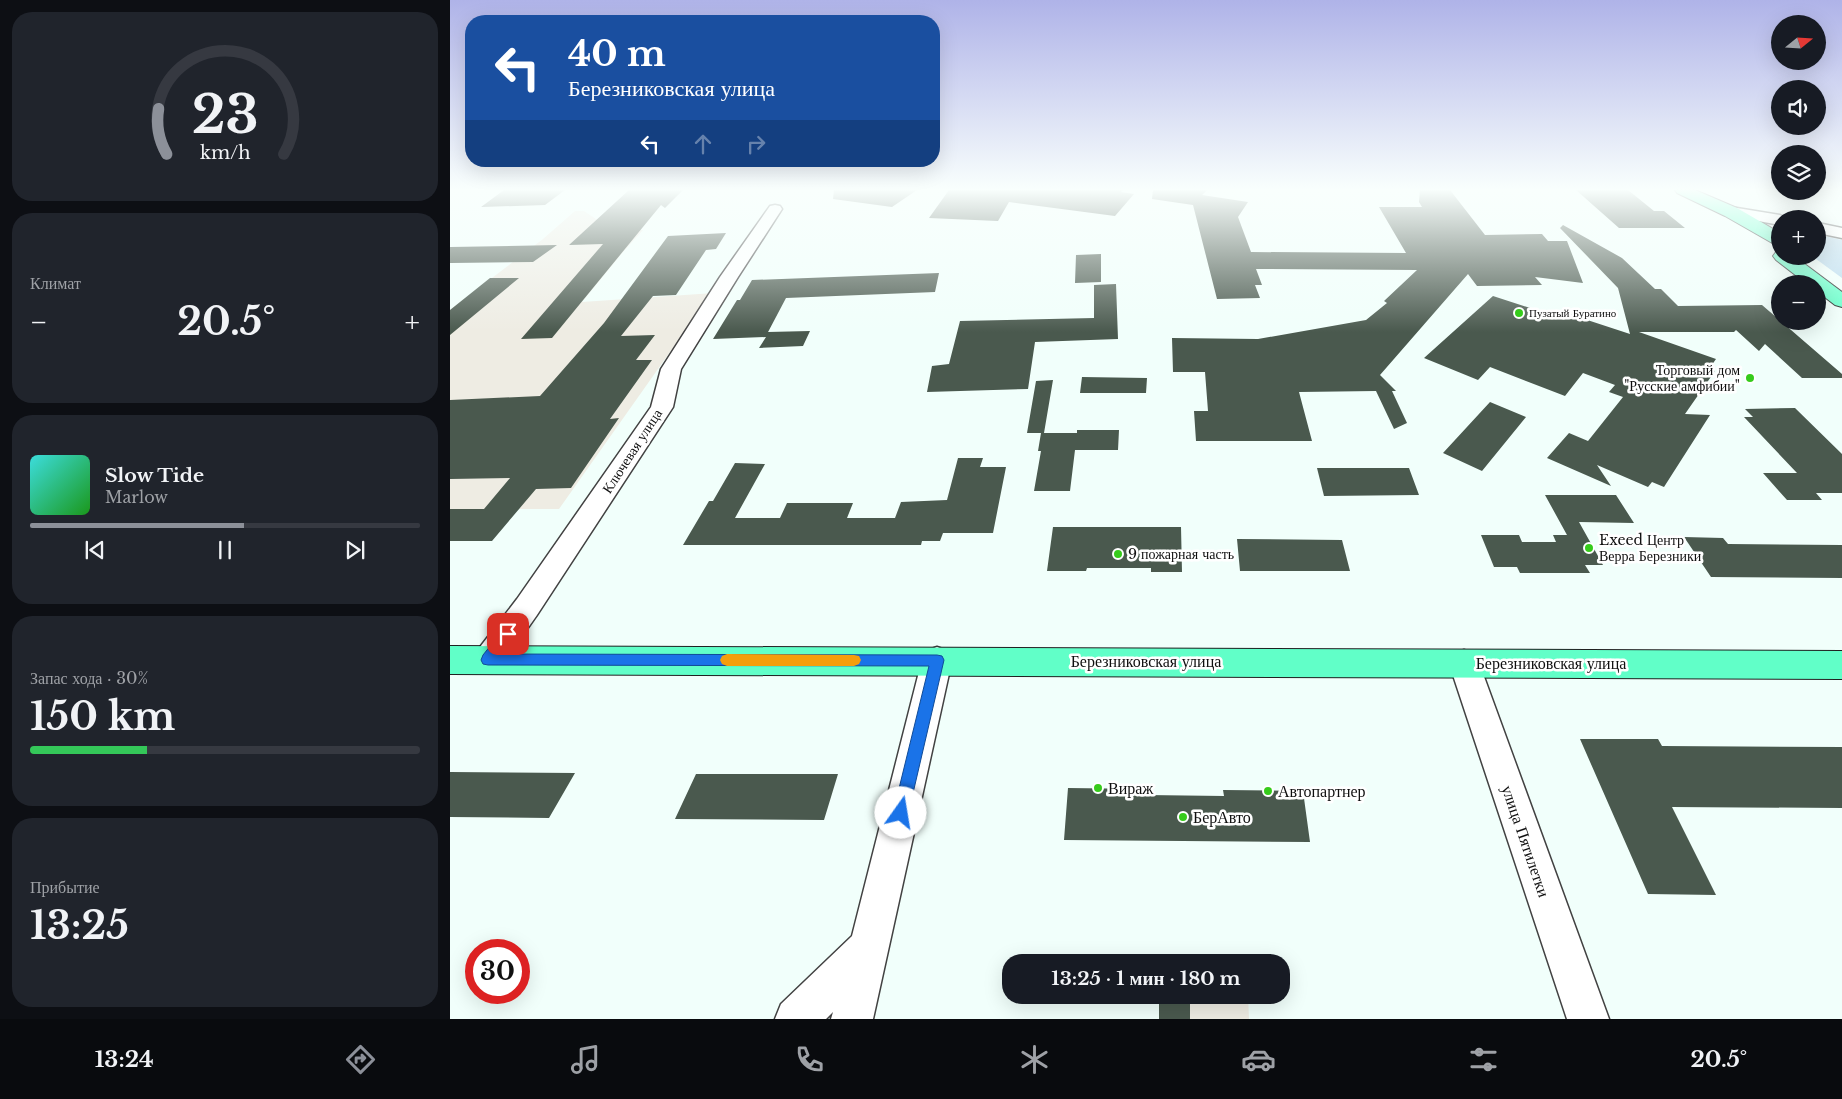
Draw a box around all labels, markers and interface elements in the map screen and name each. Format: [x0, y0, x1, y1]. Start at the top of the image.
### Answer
north arrow [1771, 15, 1826, 70]
map controls [1771, 15, 1826, 330]
text: 40 m [568, 32, 666, 75]
icon: left [485, 35, 550, 100]
text: Березниковская улица [568, 75, 775, 102]
button: sound [1771, 80, 1826, 135]
text: 23 [192, 83, 258, 147]
icon: left [636, 130, 664, 158]
icon: ahead [689, 130, 717, 158]
icon: right [742, 130, 770, 158]
text: km/h [200, 142, 250, 164]
button: layers [1771, 145, 1826, 200]
button: + [1771, 210, 1826, 265]
text: Климат [30, 273, 81, 293]
button: − [1771, 275, 1826, 330]
text: 20.5° [177, 298, 275, 345]
text: − [30, 305, 48, 340]
text: + [405, 305, 420, 340]
place label: Пузатый Буратино [1529, 306, 1617, 320]
marker: Пузатый Буратино [1513, 307, 1525, 319]
place label: Торговый дом "Русские амфибии" [1624, 361, 1740, 395]
marker: Торговый дом "Русские амфибии" [1744, 372, 1756, 384]
street label: Ключевая улица [598, 405, 666, 497]
text: Slow Tide [105, 464, 204, 487]
text: Marlow [105, 487, 168, 507]
place label: Exeed Центр Верра Березники [1599, 531, 1702, 565]
icon: previous [81, 536, 109, 564]
icon: pause [211, 536, 239, 564]
icon: next [341, 536, 369, 564]
marker: Exeed Центр Верра Березники [1583, 542, 1595, 554]
place label: 9 пожарная часть [1128, 545, 1234, 563]
marker: 9 пожарная часть [1112, 548, 1124, 560]
pin [487, 613, 529, 655]
icon: arrive [494, 620, 522, 648]
street label: Березниковская улица [1071, 651, 1221, 671]
street label: Березниковская улица [1476, 653, 1626, 673]
text: Запас хода · 30% [30, 668, 148, 688]
text: 150 km [30, 693, 175, 740]
place label: Вираж [1108, 778, 1154, 798]
place label: Автопартнер [1278, 781, 1366, 801]
marker: Вираж [1092, 782, 1104, 794]
street label: улица Пятилетки [1498, 782, 1555, 900]
marker: Автопартнер [1262, 785, 1274, 797]
position arrow [874, 786, 926, 838]
place label: БерАвто [1193, 807, 1251, 827]
marker: БерАвто [1177, 811, 1189, 823]
text: Прибытие [30, 877, 100, 897]
text: 13:25 [30, 902, 129, 949]
speed limit sign: 30 [465, 939, 530, 1004]
text: 13:25 · 1 мин · 180 m [1051, 967, 1241, 990]
icon: directions [343, 1042, 378, 1077]
icon: music [568, 1042, 603, 1077]
icon: phone [792, 1042, 827, 1077]
icon: climate [1017, 1042, 1052, 1077]
icon: car [1241, 1042, 1276, 1077]
icon: filters [1466, 1042, 1501, 1077]
text: 13:24 [95, 1046, 154, 1073]
text: 20.5° [1691, 1046, 1747, 1073]

